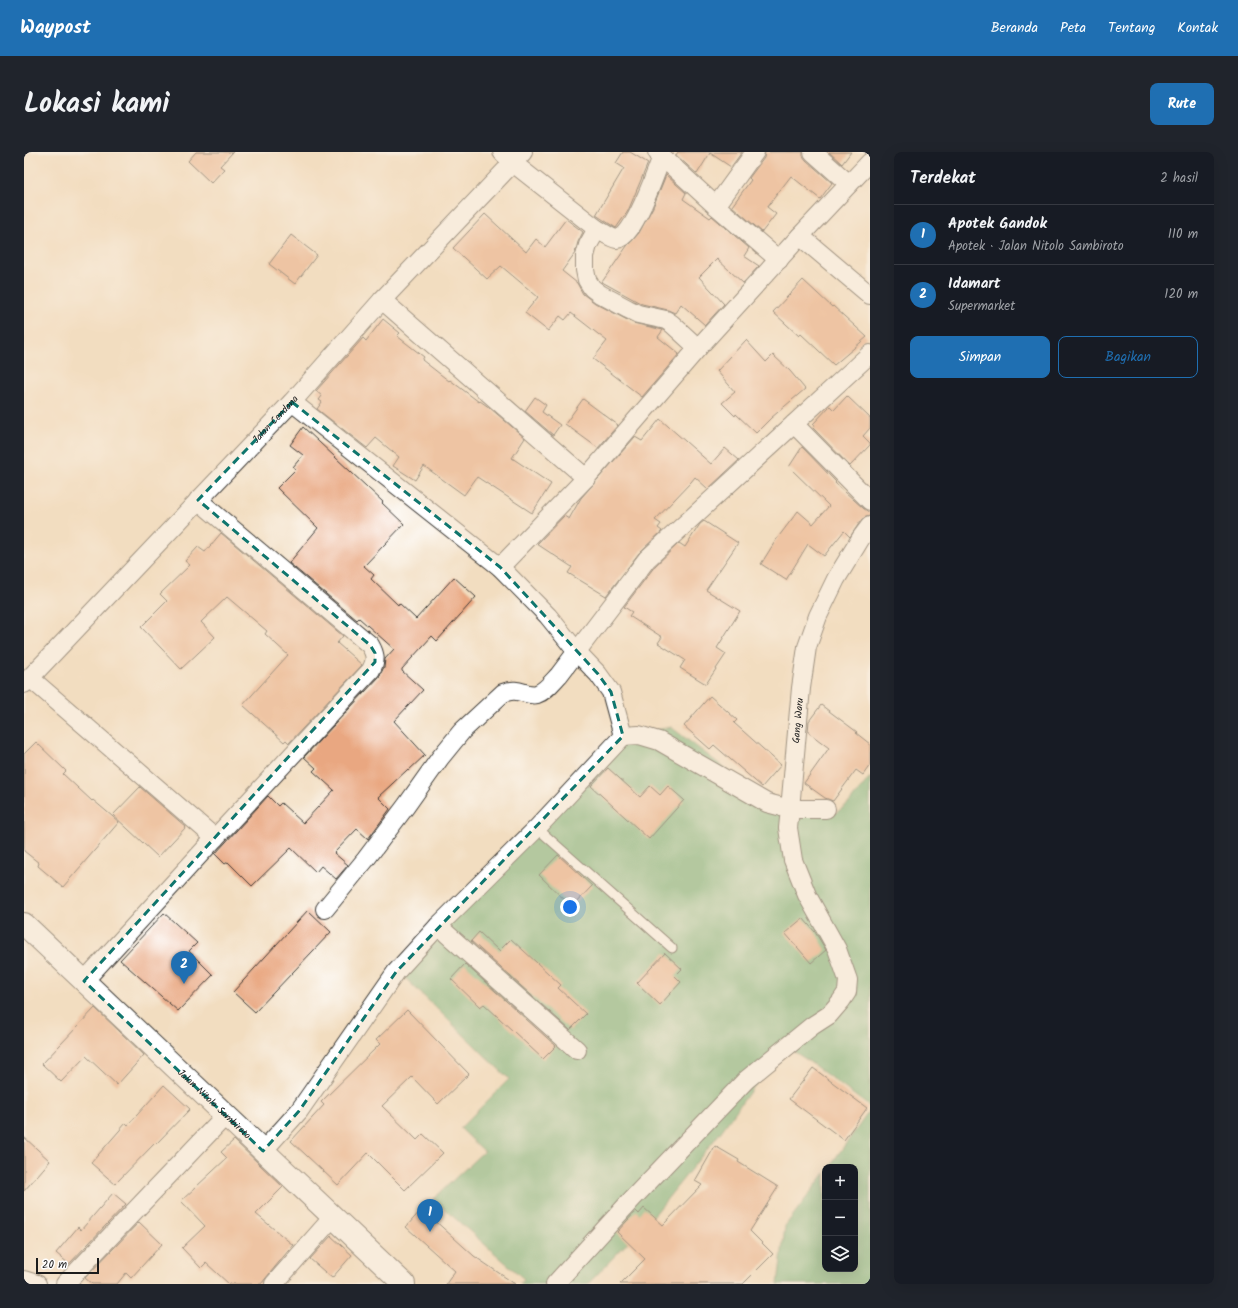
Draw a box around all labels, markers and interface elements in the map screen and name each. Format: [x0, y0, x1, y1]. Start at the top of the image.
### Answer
text: Waypost [20, 13, 91, 43]
text: Beranda [991, 17, 1038, 39]
text: Peta [1060, 17, 1086, 39]
text: Tentang [1108, 17, 1155, 39]
text: Kontak [1177, 17, 1218, 39]
text: Lokasi kami [24, 82, 170, 127]
button: Rute [1150, 83, 1214, 125]
text: Terdekat [910, 165, 976, 192]
text: 2 hasil [1160, 168, 1198, 189]
text: Apotek Gandok [948, 212, 1047, 236]
text: 1 [921, 224, 925, 245]
text: 110 m [1168, 224, 1198, 245]
text: Apotek · Jalan Nitolo Sambiroto [948, 236, 1124, 257]
text: Idamart [948, 272, 1001, 296]
text: 2 [919, 284, 927, 305]
text: 120 m [1164, 284, 1198, 305]
text: Supermarket [948, 296, 1015, 317]
button: Simpan [910, 336, 1050, 378]
button: Bagikan [1058, 336, 1198, 378]
street label: Jalan Cendana [248, 391, 303, 447]
street label: Gang Waru [788, 697, 808, 744]
your location [560, 897, 580, 917]
pin: 2 [171, 951, 197, 984]
street label: Jalan Nitolo Sambiroto [174, 1065, 255, 1143]
map controls [822, 1164, 858, 1272]
button: + [822, 1164, 858, 1200]
pin: 1 [417, 1199, 443, 1232]
button: − [822, 1200, 858, 1236]
button: layers [822, 1236, 858, 1272]
scale bar [36, 1256, 99, 1275]
text: 20 m [42, 1256, 67, 1274]

